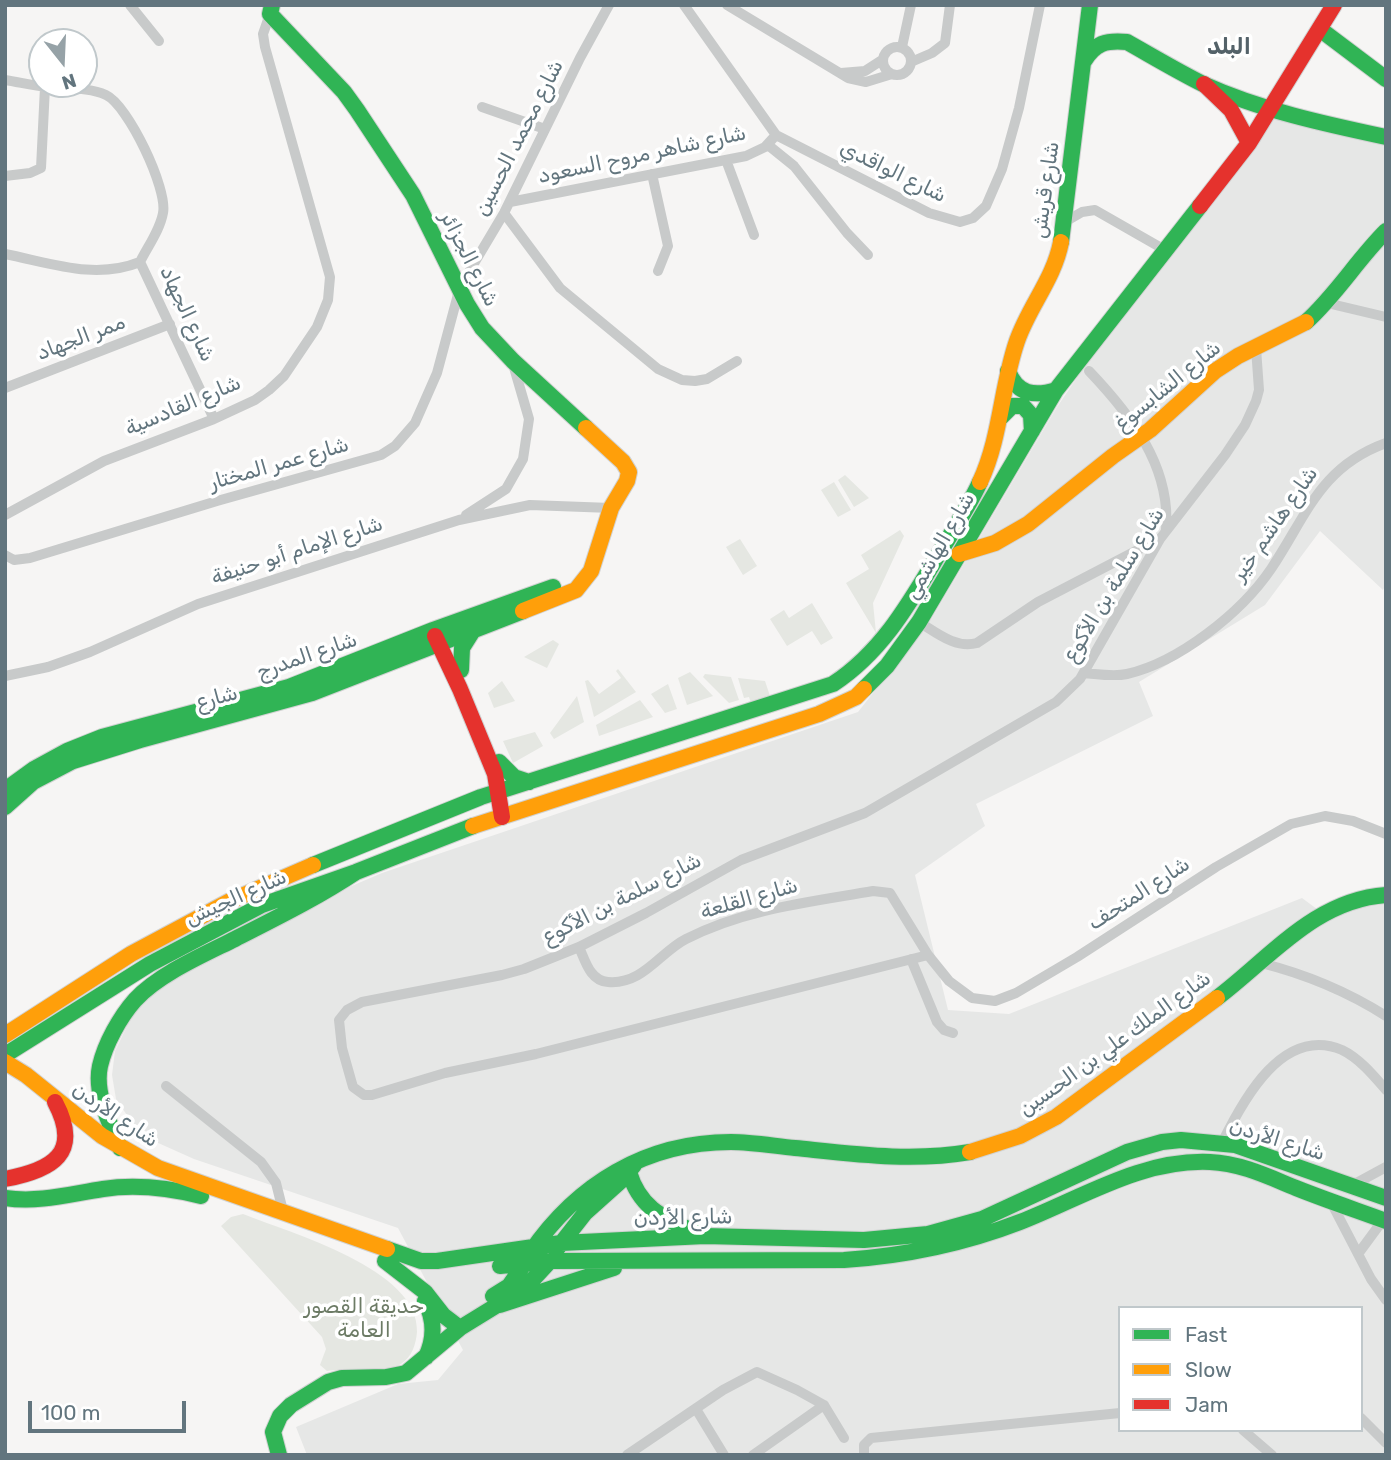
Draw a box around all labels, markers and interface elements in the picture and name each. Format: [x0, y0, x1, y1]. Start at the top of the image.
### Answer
north arrow [28, 28, 98, 98]
district label: البلد [1207, 33, 1251, 61]
street label: شارع محمد الحسين [469, 56, 569, 220]
text: N [59, 68, 79, 95]
street label: شارع شاهر مروح السعود [536, 121, 748, 189]
street label: شارع الواقدي [836, 135, 950, 209]
street label: شارع قريش [1027, 140, 1065, 240]
street label: شارع الجزائر [434, 207, 504, 311]
street label: شارع الجهاد [154, 262, 220, 366]
street label: ممر الجهاد [33, 310, 129, 366]
street label: شارع الشابسوغ [1110, 336, 1226, 436]
street label: شارع القادسية [121, 370, 245, 442]
street label: شارع عمر المختار [206, 432, 352, 496]
street label: شارع هاشم خير [1226, 462, 1324, 586]
street label: شارع الهاشمي [899, 488, 981, 604]
street label: شارع سلمة بن الأكوع [1058, 503, 1170, 667]
street label: شارع الإمام أبو حنيفة [208, 511, 386, 591]
street label: شارع المدرج [253, 627, 361, 685]
street label: شارع [194, 680, 240, 716]
street label: شارع سلمة بن الأكوع [538, 848, 706, 950]
street label: شارع المتحف [1083, 852, 1195, 936]
street label: شارع الجيش [181, 864, 291, 932]
street label: شارع القلعة [697, 873, 801, 925]
street label: شارع الملك علي بن الحسين [1014, 966, 1216, 1122]
street label: شارع الأردن [67, 1077, 163, 1153]
street label: شارع الأردن [1226, 1113, 1328, 1167]
street label: شارع الأردن [633, 1205, 733, 1231]
park label: حديقة القصور العامة [304, 1294, 424, 1344]
legend [1118, 1306, 1363, 1432]
text: Fast [1185, 1322, 1227, 1347]
text: Slow [1185, 1357, 1232, 1382]
scale bar [32, 1386, 189, 1430]
text: Jam [1185, 1392, 1229, 1417]
text: 100 m [41, 1400, 100, 1425]

